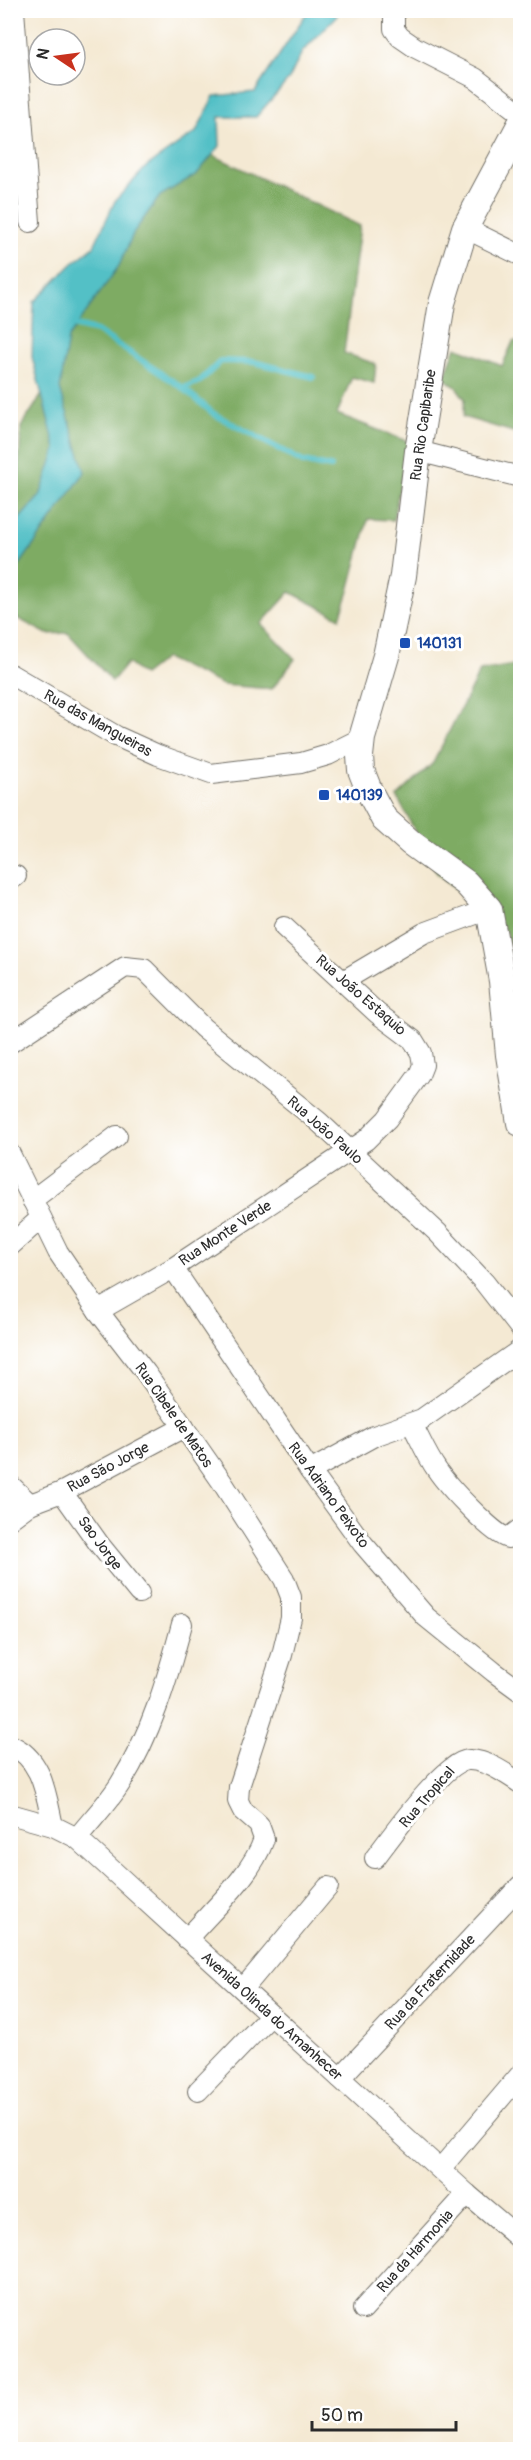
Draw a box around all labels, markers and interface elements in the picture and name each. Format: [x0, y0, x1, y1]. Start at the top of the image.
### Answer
north arrow [27, 27, 87, 87]
text: N [32, 46, 54, 61]
street label: Rua Rio Capibaribe [406, 368, 441, 482]
place label: 140131 [417, 634, 462, 653]
marker: 140131 [398, 636, 412, 650]
street label: Rua das Mangueiras [40, 686, 155, 761]
place label: 140139 [336, 786, 383, 805]
marker: 140139 [317, 788, 331, 802]
street label: Rua João Estaquio [312, 951, 410, 1040]
street label: Rua João Paulo [283, 1092, 366, 1168]
street label: Rua Monte Verde [175, 1196, 276, 1270]
street label: Rua Cibele de Matos [130, 1359, 217, 1472]
street label: Rua São Jorge [64, 1438, 153, 1497]
street label: Rua Adriano Peixoto [284, 1439, 373, 1552]
street label: Sao Jorge [73, 1513, 126, 1574]
street label: Rua Tropical [395, 1763, 459, 1832]
street label: Rua da Fraternidade [381, 1930, 480, 2034]
street label: Avenida Olinda do Amanhecer [197, 1948, 347, 2085]
street label: Rua da Harmonia [373, 2206, 458, 2297]
scale bar [312, 2394, 456, 2432]
text: 50 m [321, 2404, 363, 2427]

